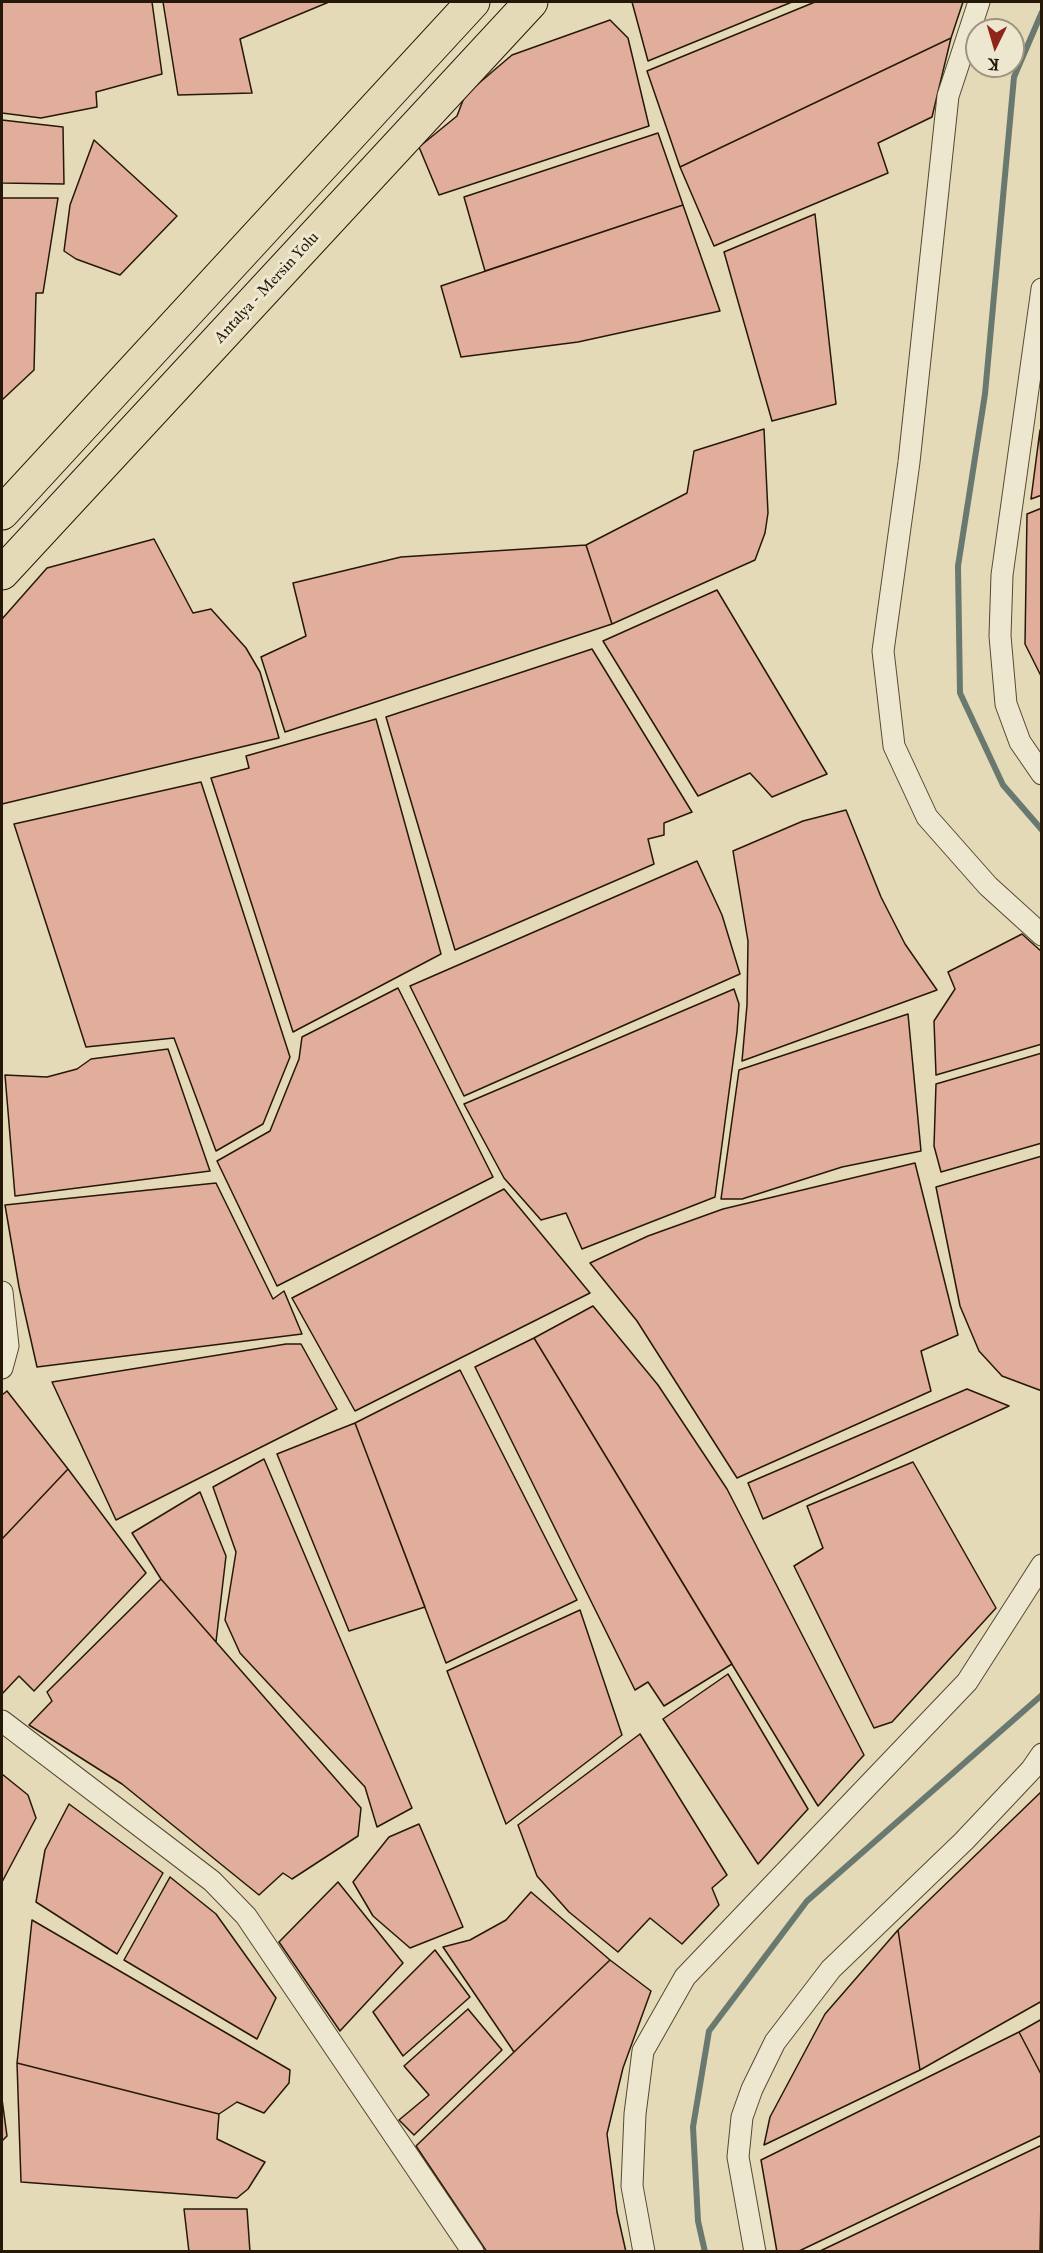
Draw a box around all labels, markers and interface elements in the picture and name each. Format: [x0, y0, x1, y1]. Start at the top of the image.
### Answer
north arrow [965, 18, 1025, 78]
text: K [987, 54, 1000, 74]
street label: Antalya - Mersin Yolu [211, 229, 323, 347]

